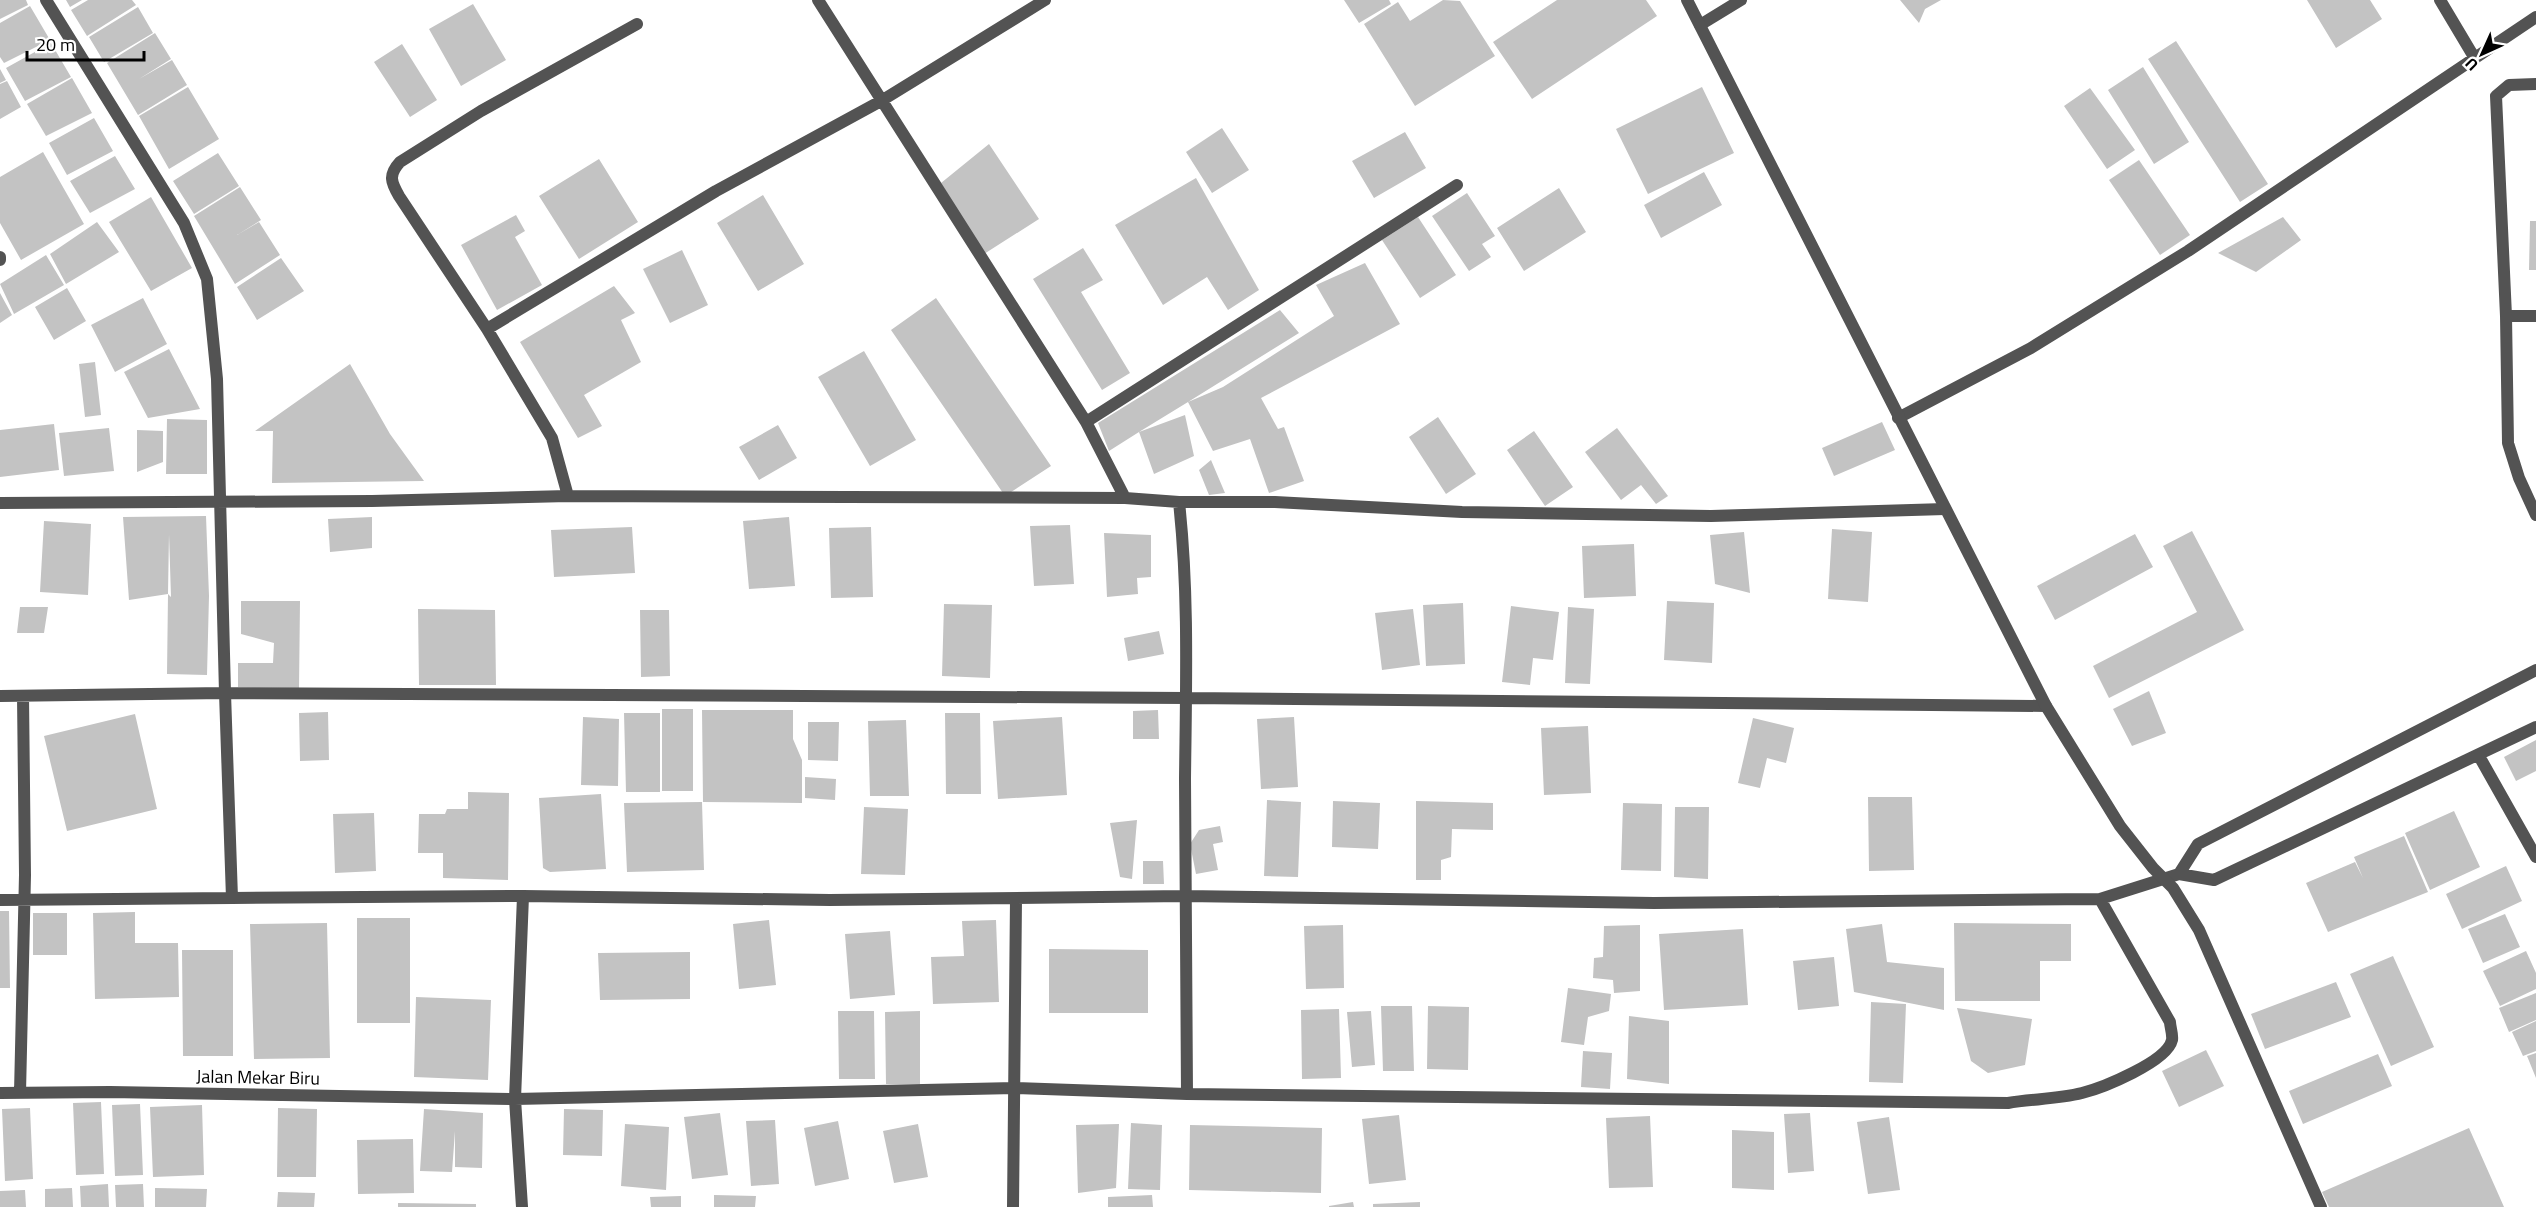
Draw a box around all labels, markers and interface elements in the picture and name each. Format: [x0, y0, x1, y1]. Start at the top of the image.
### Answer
scale bar [27, 24, 144, 62]
north arrow [2452, 24, 2512, 84]
text: 20 m [36, 31, 75, 58]
text: U [2459, 52, 2484, 77]
street label: Jalan Mekar Biru [196, 1062, 320, 1092]

